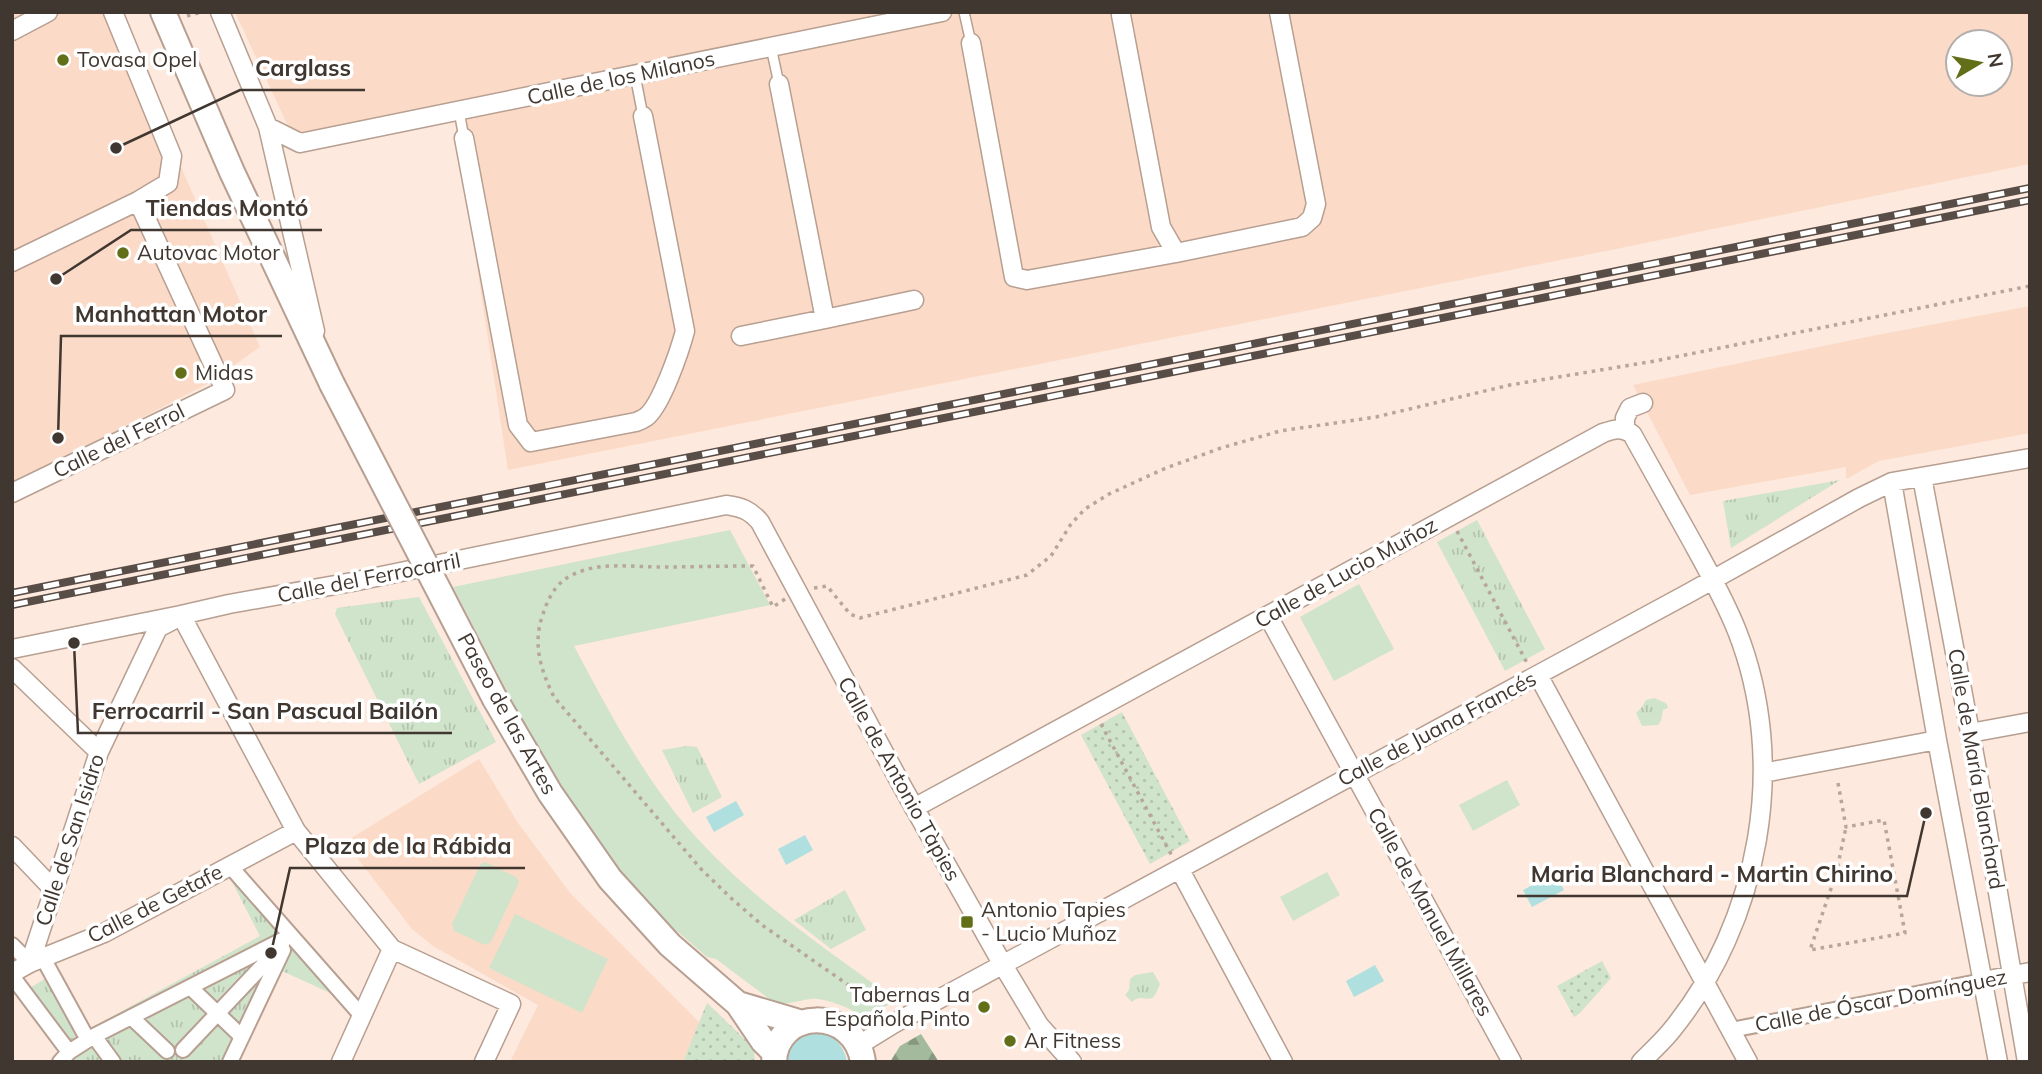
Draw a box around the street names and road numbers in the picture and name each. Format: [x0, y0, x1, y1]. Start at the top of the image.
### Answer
street label: Calle de los Milanos [525, 44, 717, 110]
street label: Calle del Ferrol [49, 397, 189, 483]
street label: Calle de Lucio Muñoz [1250, 511, 1441, 633]
street label: Calle del Ferrocarril [275, 547, 463, 608]
street label: Paseo de las Artes [453, 628, 563, 799]
street label: Calle de María Blanchard [1943, 646, 2011, 891]
street label: Calle de Juana Francés [1333, 665, 1540, 791]
street label: Calle de Antonio Tàpies [833, 672, 967, 885]
street label: Calle de San Isidro [29, 750, 109, 929]
street label: Calle de Manuel Millares [1363, 802, 1499, 1021]
street label: Calle de Getafe [83, 858, 226, 948]
street label: Calle de Óscar Domínguez [1753, 963, 2009, 1037]

